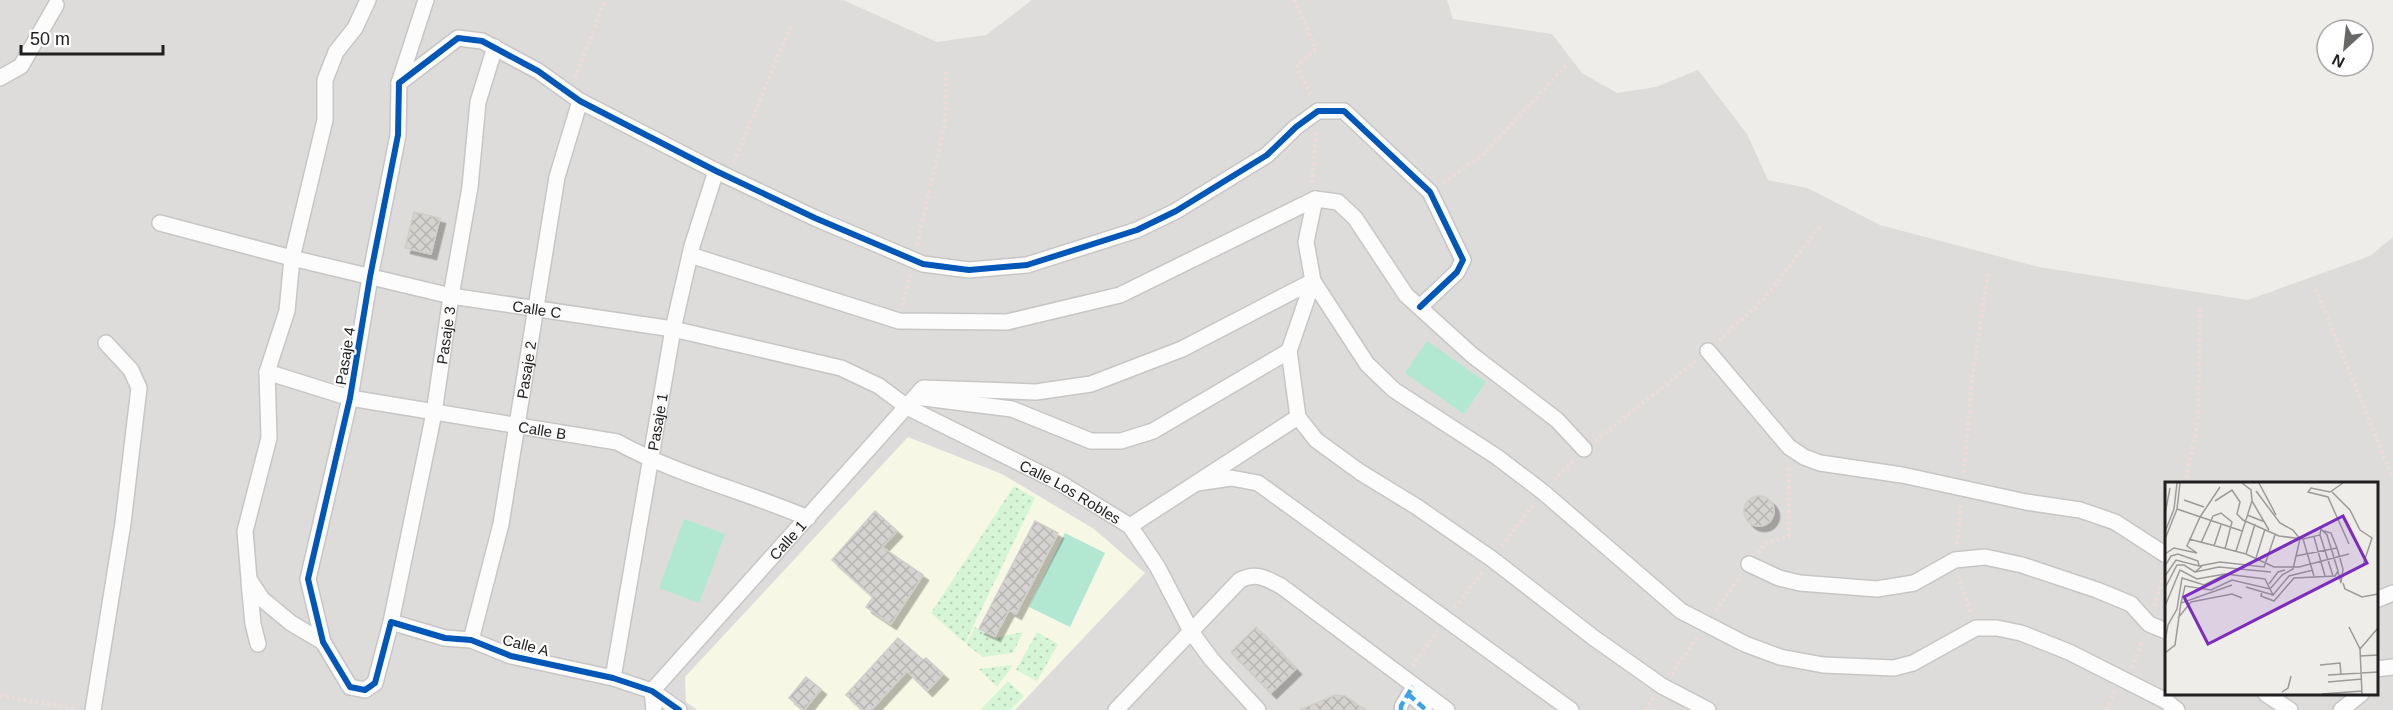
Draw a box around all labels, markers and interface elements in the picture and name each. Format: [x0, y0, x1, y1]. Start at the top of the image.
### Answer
scale bar [21, 18, 164, 56]
north arrow [2315, 18, 2375, 78]
text: 50 m [30, 29, 70, 49]
text: N [2329, 51, 2347, 71]
street label: Calle C [511, 297, 563, 321]
street label: Pasaje 3 [433, 305, 458, 365]
street label: Pasaje 4 [332, 326, 358, 386]
street label: Pasaje 2 [513, 340, 539, 400]
street label: Pasaje 1 [644, 392, 670, 452]
street label: Calle B [517, 417, 568, 442]
street label: Calle Los Robles [1017, 456, 1124, 527]
inset map [2165, 482, 2378, 695]
street label: Calle 1 [765, 517, 809, 563]
street label: Calle A [501, 631, 551, 659]

